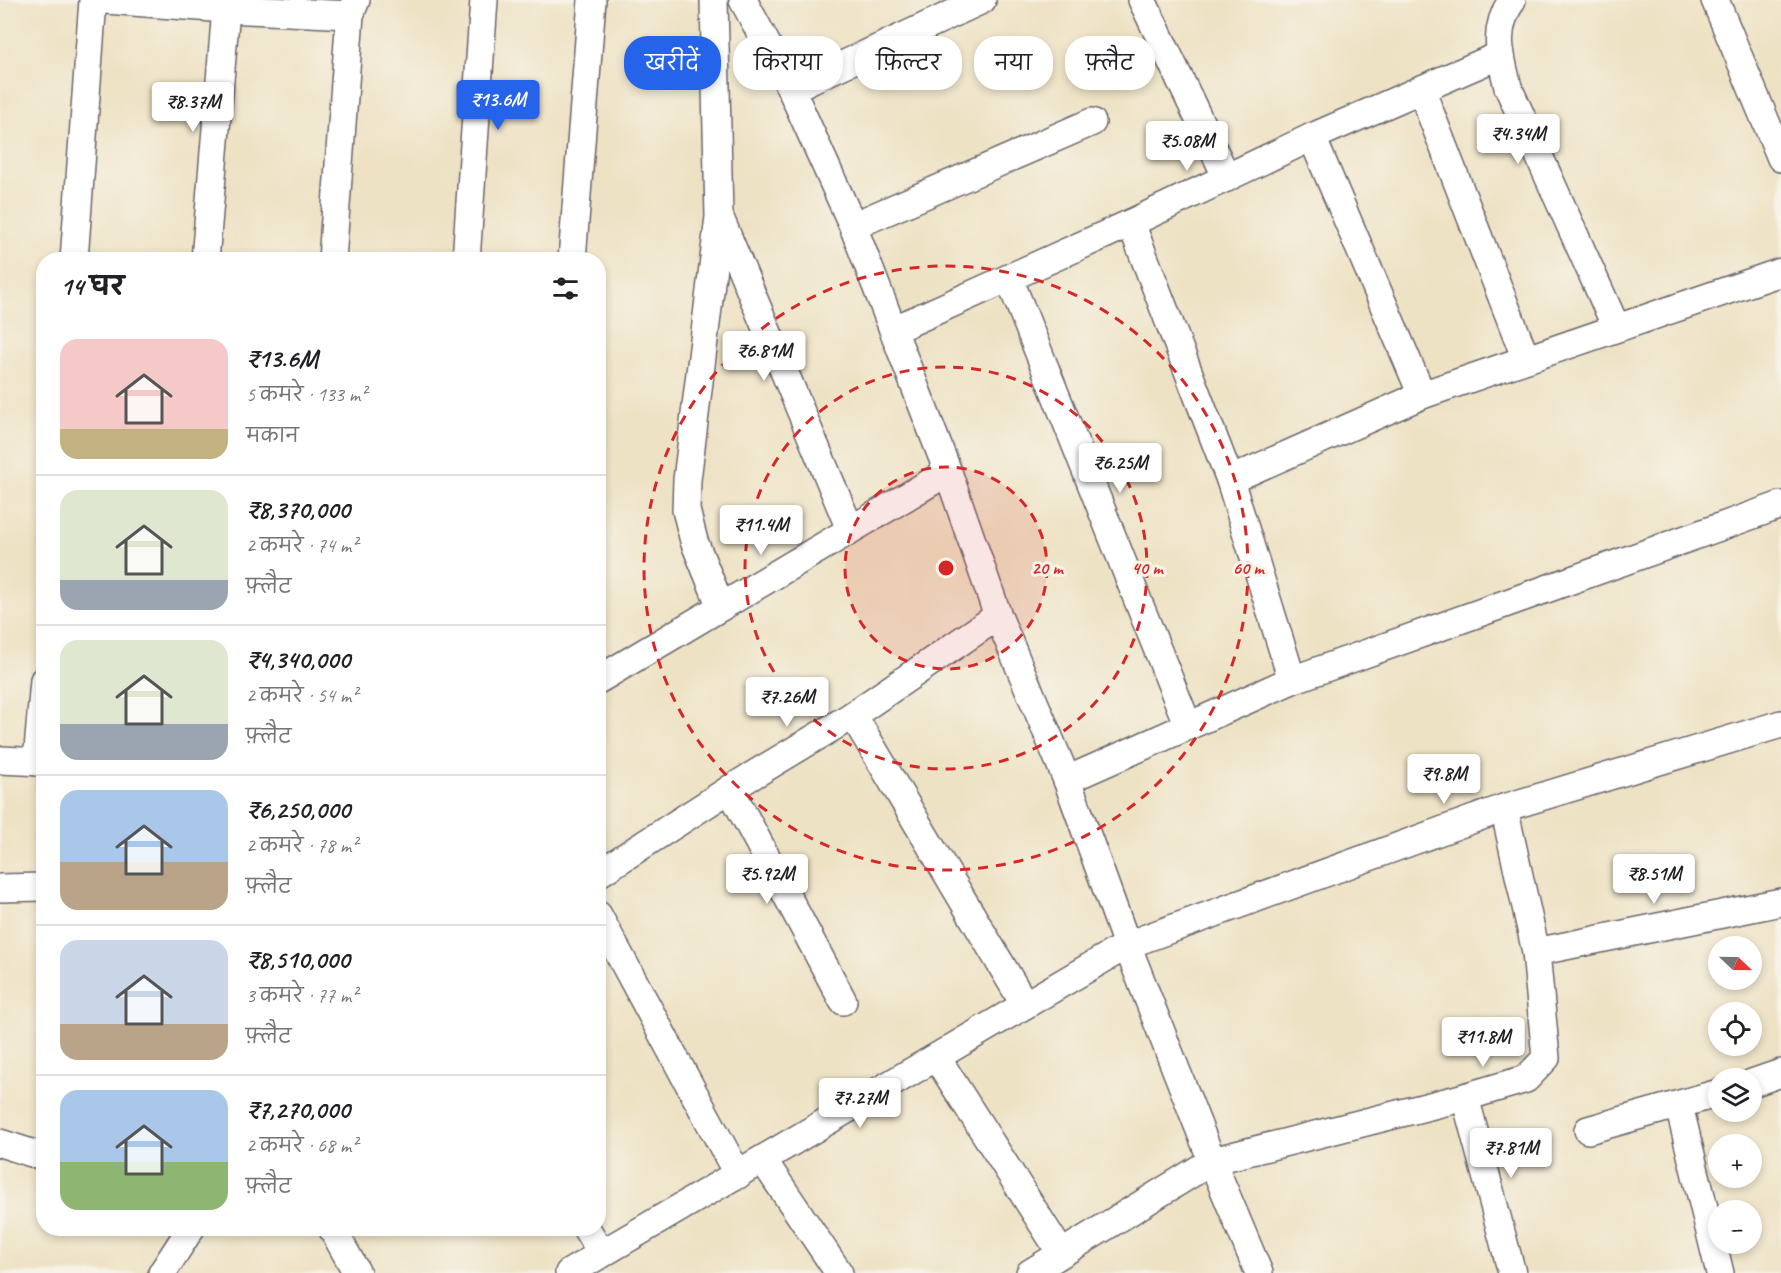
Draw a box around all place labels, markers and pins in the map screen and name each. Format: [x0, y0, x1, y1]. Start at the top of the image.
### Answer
pin: ₹13.6M [449, 80, 547, 131]
pin: ₹8.37M [144, 82, 242, 133]
pin: ₹4.34M [1469, 114, 1567, 165]
pin: ₹5.08M [1138, 121, 1236, 172]
pin: ₹6.81M [715, 331, 813, 382]
pin: ₹6.25M [1071, 443, 1169, 494]
pin: ₹11.4M [712, 505, 810, 556]
centre of rings [936, 558, 956, 578]
pin: ₹7.26M [738, 677, 836, 728]
pin: ₹9.8M [1402, 754, 1486, 805]
pin: ₹5.92M [718, 854, 816, 905]
pin: ₹8.51M [1605, 854, 1703, 905]
pin: ₹11.8M [1434, 1017, 1532, 1068]
pin: ₹7.27M [811, 1078, 909, 1129]
pin: ₹7.81M [1462, 1128, 1560, 1179]

